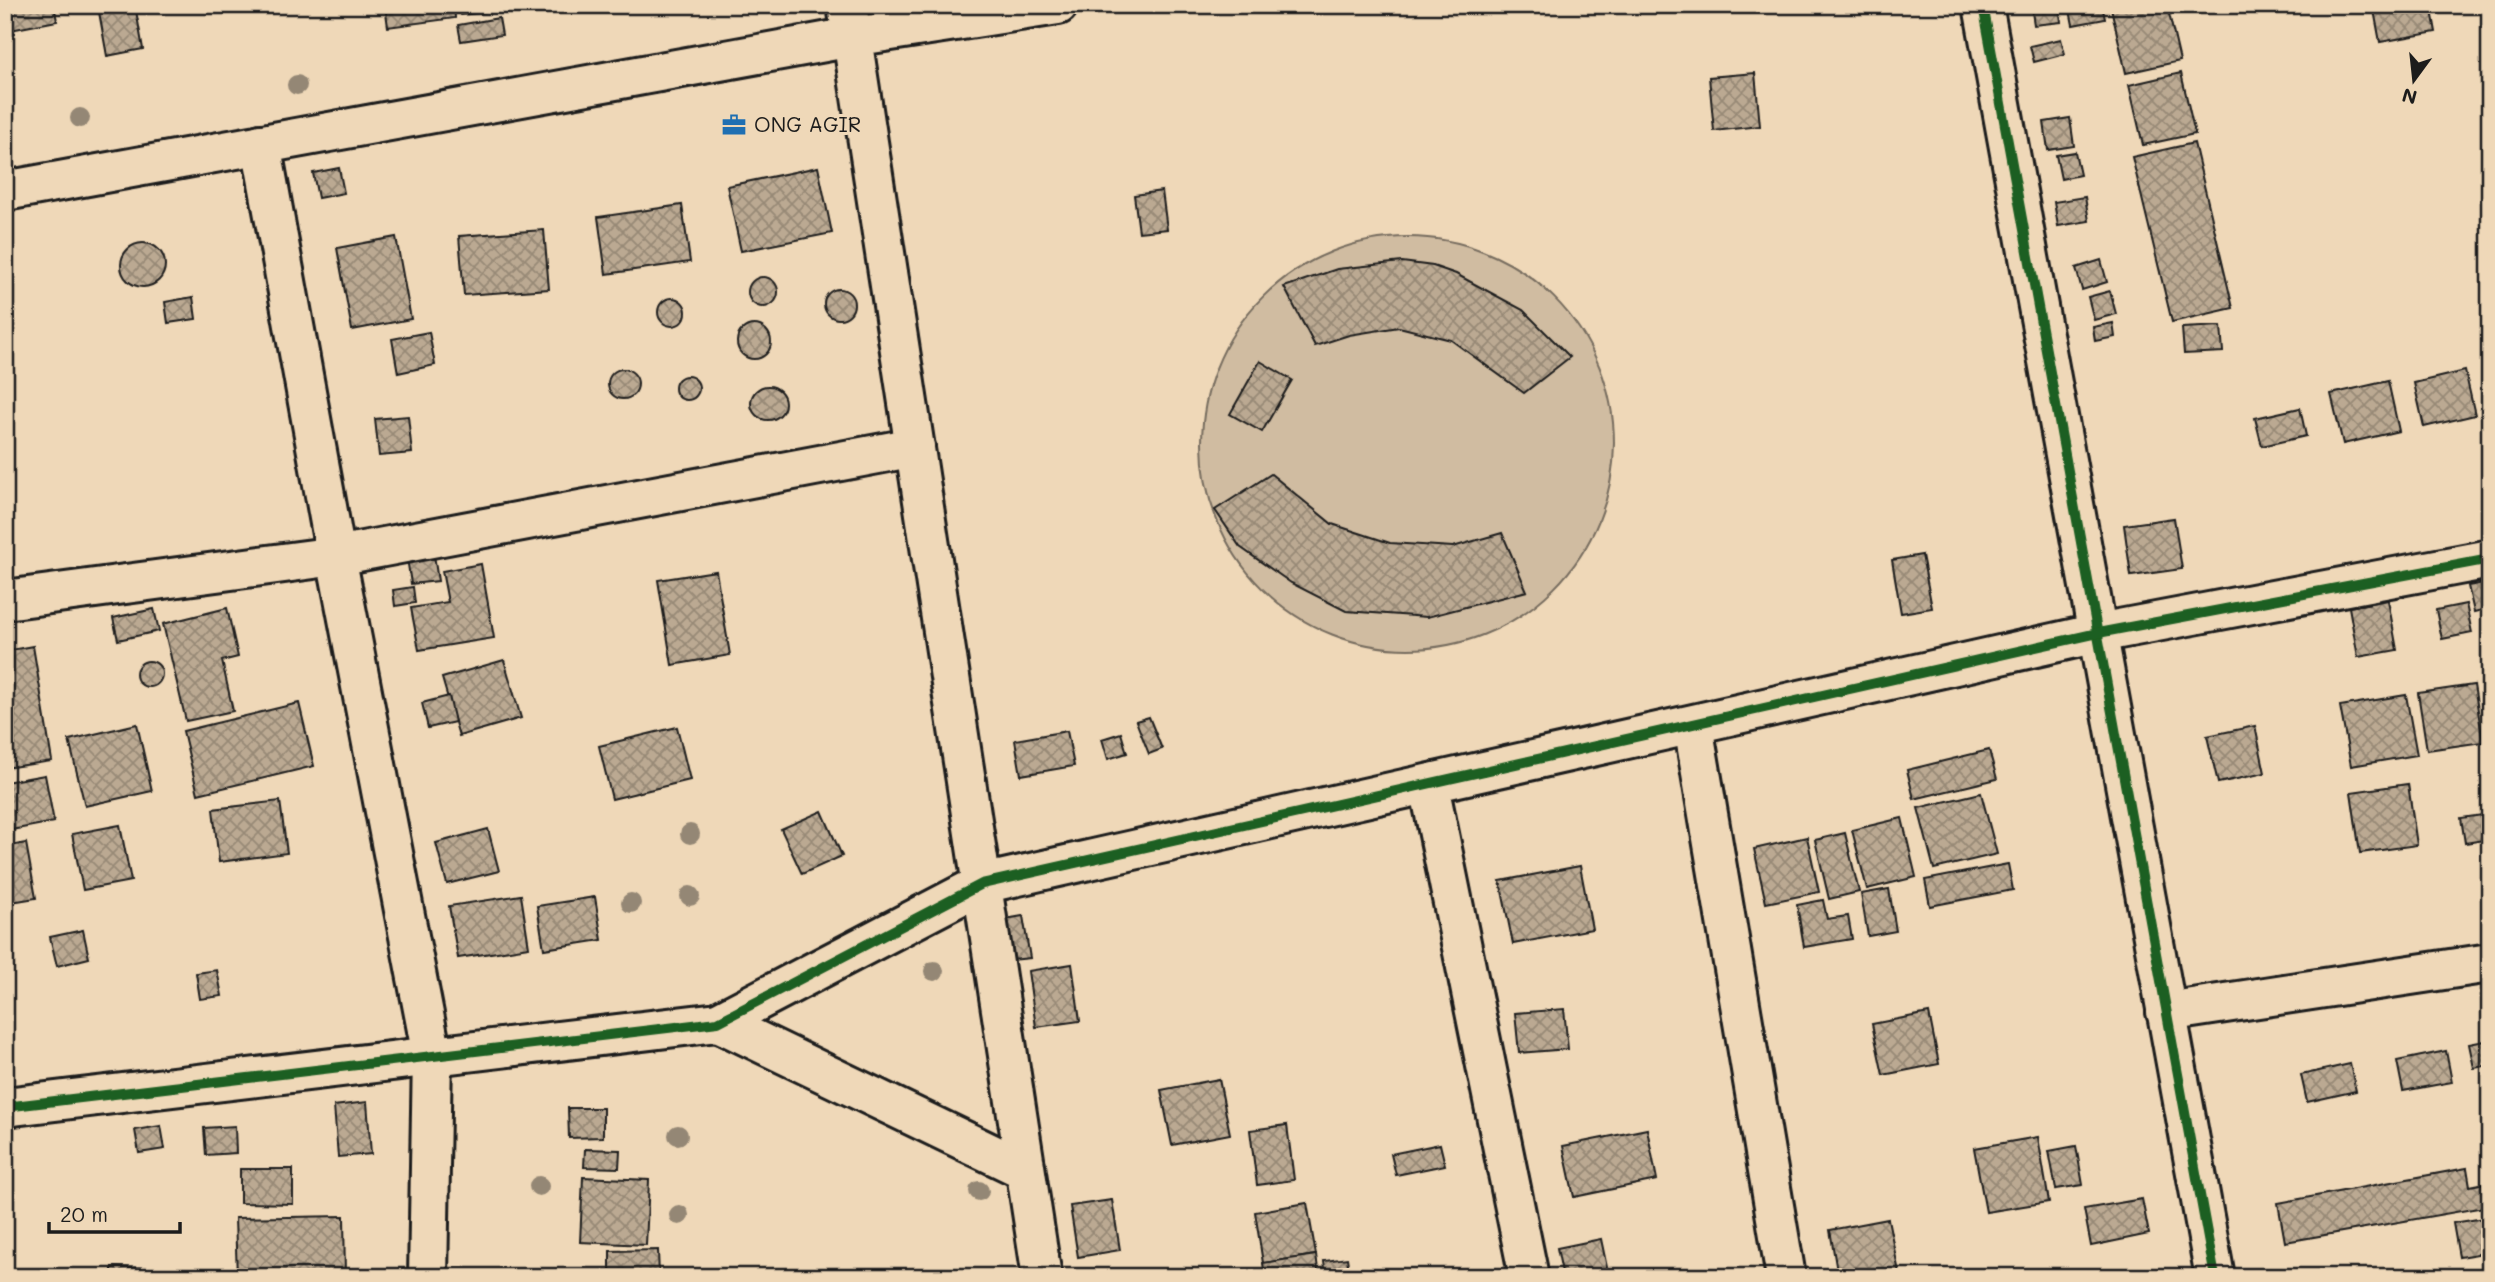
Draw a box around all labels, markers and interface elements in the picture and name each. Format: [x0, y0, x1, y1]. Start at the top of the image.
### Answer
north arrow [2380, 46, 2450, 116]
text: N [2399, 83, 2420, 111]
place label: ONG AGIR [754, 110, 861, 137]
office icon: ONG AGIR [720, 111, 748, 139]
scale bar [49, 1191, 180, 1235]
text: 20 m [60, 1200, 108, 1227]

